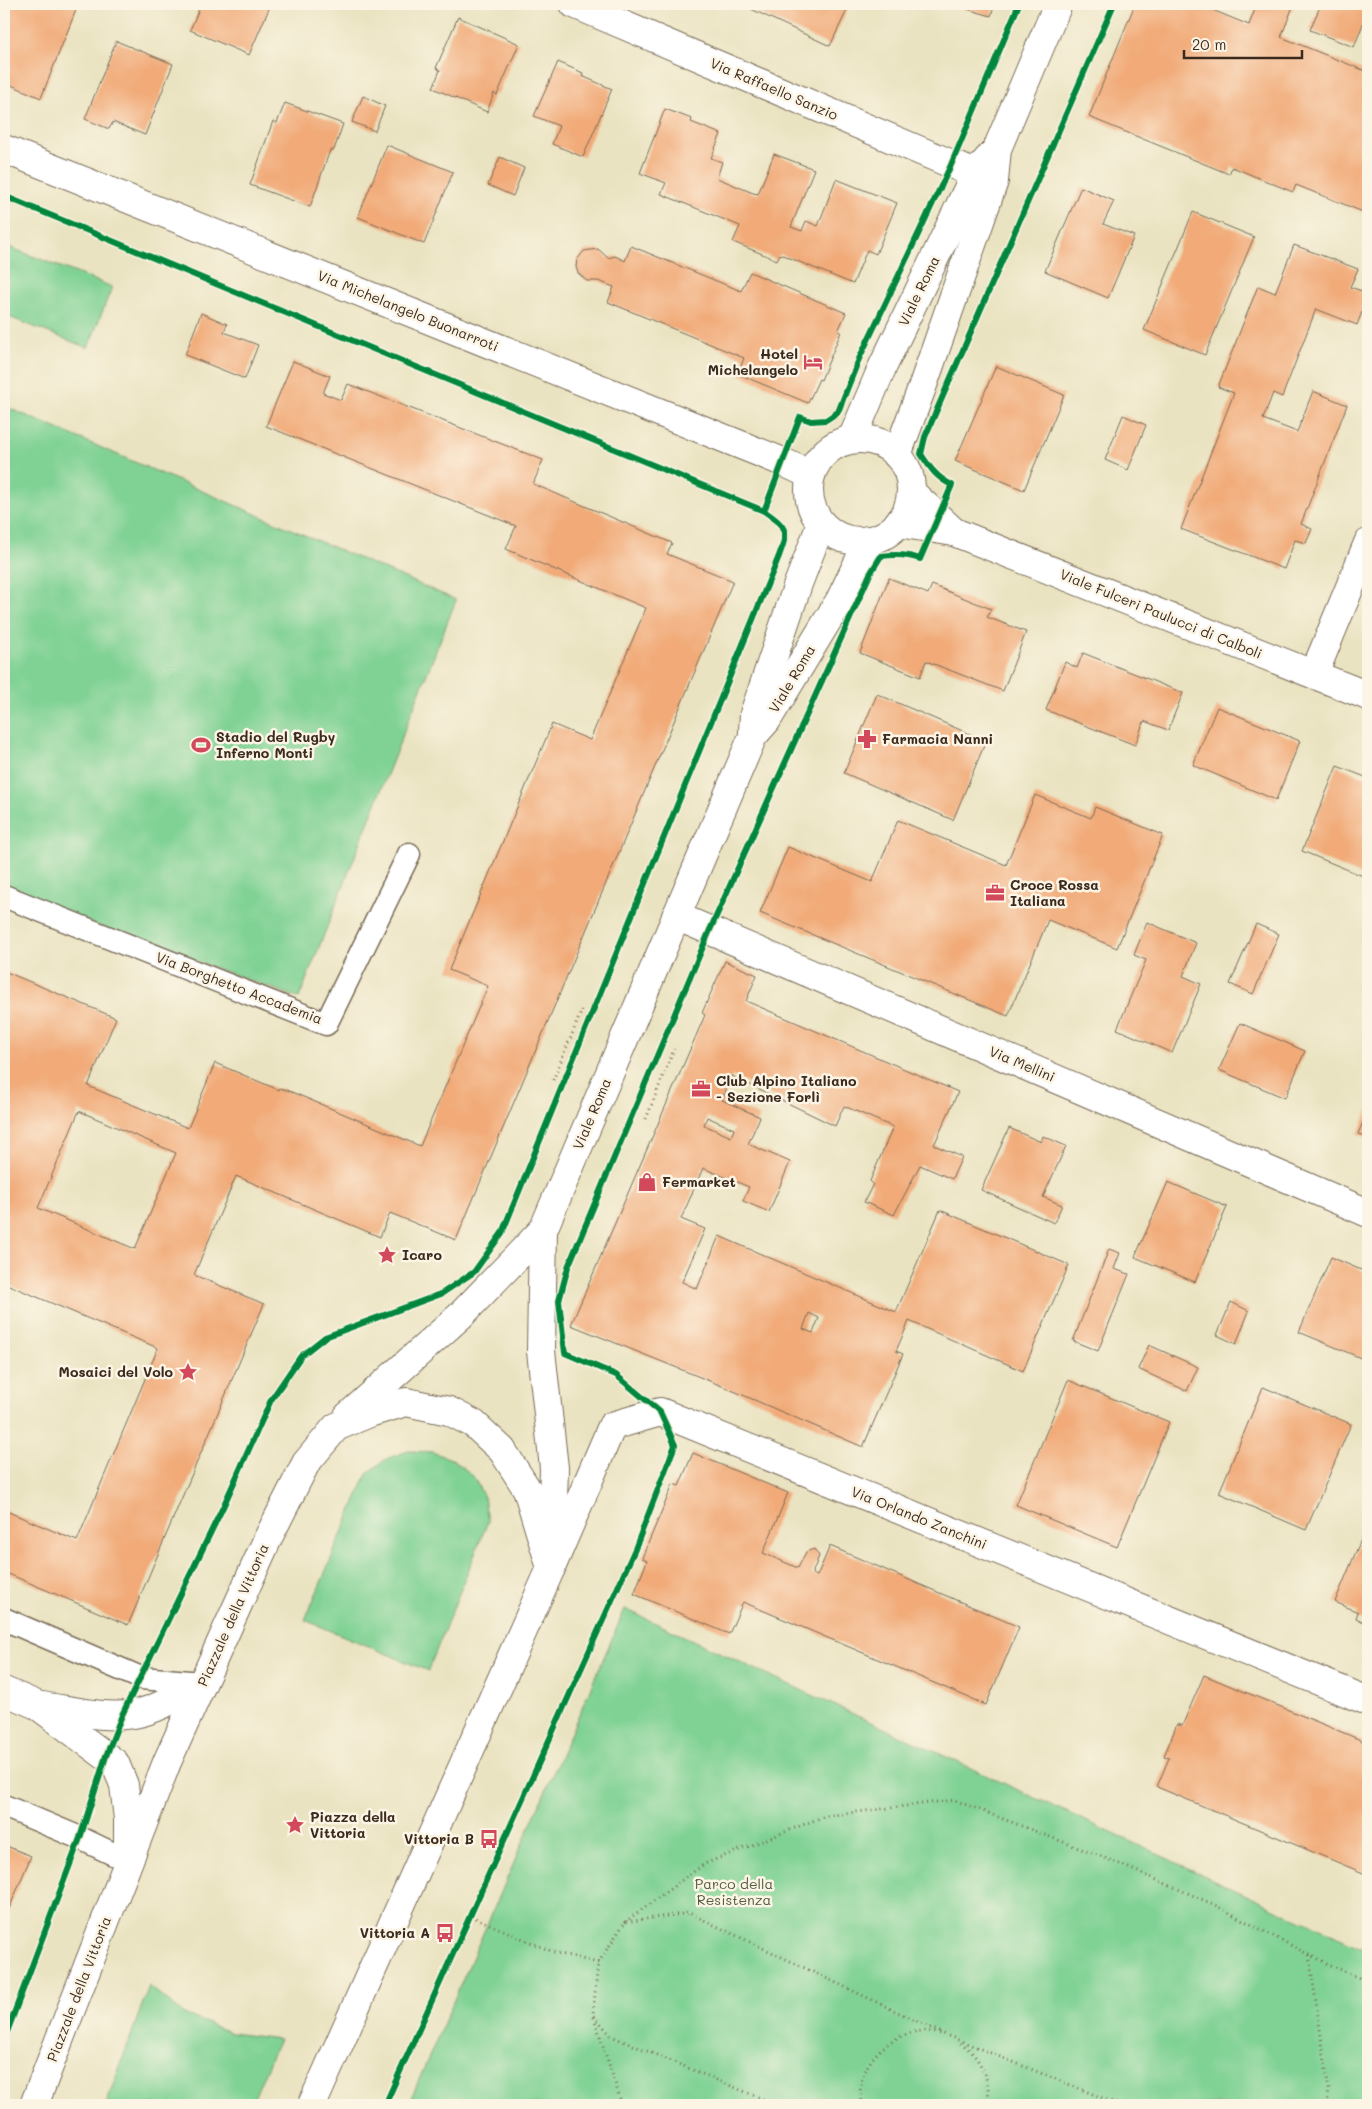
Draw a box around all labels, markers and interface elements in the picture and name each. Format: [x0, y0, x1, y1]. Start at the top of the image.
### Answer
scale bar [1184, 28, 1302, 60]
text: 20 m [1192, 34, 1226, 54]
street label: Via Raffaello Sanzio [707, 53, 841, 124]
street label: Viale Roma [893, 253, 944, 329]
street label: Via Michelangelo Buonarroti [315, 265, 502, 356]
place label: Hotel Michelangelo [708, 344, 798, 379]
hotel icon: Hotel Michelangelo [802, 351, 824, 373]
street label: Viale Fulceri Paulucci di Calboli [1057, 564, 1265, 663]
street label: Viale Roma [764, 641, 819, 716]
place label: Stadio del Rugby Inferno Monti [216, 727, 336, 762]
pharmacy icon: Farmacia Nanni [856, 728, 878, 750]
place label: Farmacia Nanni [882, 729, 993, 748]
sports icon: Stadio del Rugby Inferno Monti [190, 734, 212, 756]
place label: Croce Rossa Italiana [1010, 875, 1099, 910]
office icon: Croce Rossa Italiana [984, 882, 1006, 904]
street label: Via Borghetto Accademia [153, 947, 325, 1028]
street label: Via Mellini [986, 1041, 1058, 1086]
place label: Club Alpino Italiano - Sezione Forlì [716, 1071, 857, 1106]
street label: Viale Roma [568, 1075, 615, 1152]
office icon: Club Alpino Italiano - Sezione Forlì [690, 1078, 712, 1100]
shop icon: Fermarket [636, 1171, 658, 1193]
place label: Fermarket [662, 1172, 736, 1191]
place icon: Icaro [376, 1244, 398, 1266]
place label: Icaro [402, 1245, 442, 1264]
place icon: Mosaici del Volo [177, 1361, 199, 1383]
place label: Mosaici del Volo [59, 1362, 174, 1381]
street label: Via Orlando Zanchini [849, 1482, 990, 1553]
street label: Piazzale della Vittoria [192, 1540, 273, 1689]
place label: Piazza della Vittoria [310, 1807, 396, 1842]
place icon: Piazza della Vittoria [284, 1814, 306, 1836]
bus stop icon: Vittoria B [478, 1828, 500, 1850]
place label: Vittoria B [404, 1829, 474, 1848]
park label: Parco della Resistenza [695, 1874, 773, 1909]
street label: Piazzale della Vittoria [42, 1913, 115, 2064]
bus stop icon: Vittoria A [434, 1922, 456, 1944]
place label: Vittoria A [360, 1923, 430, 1942]

